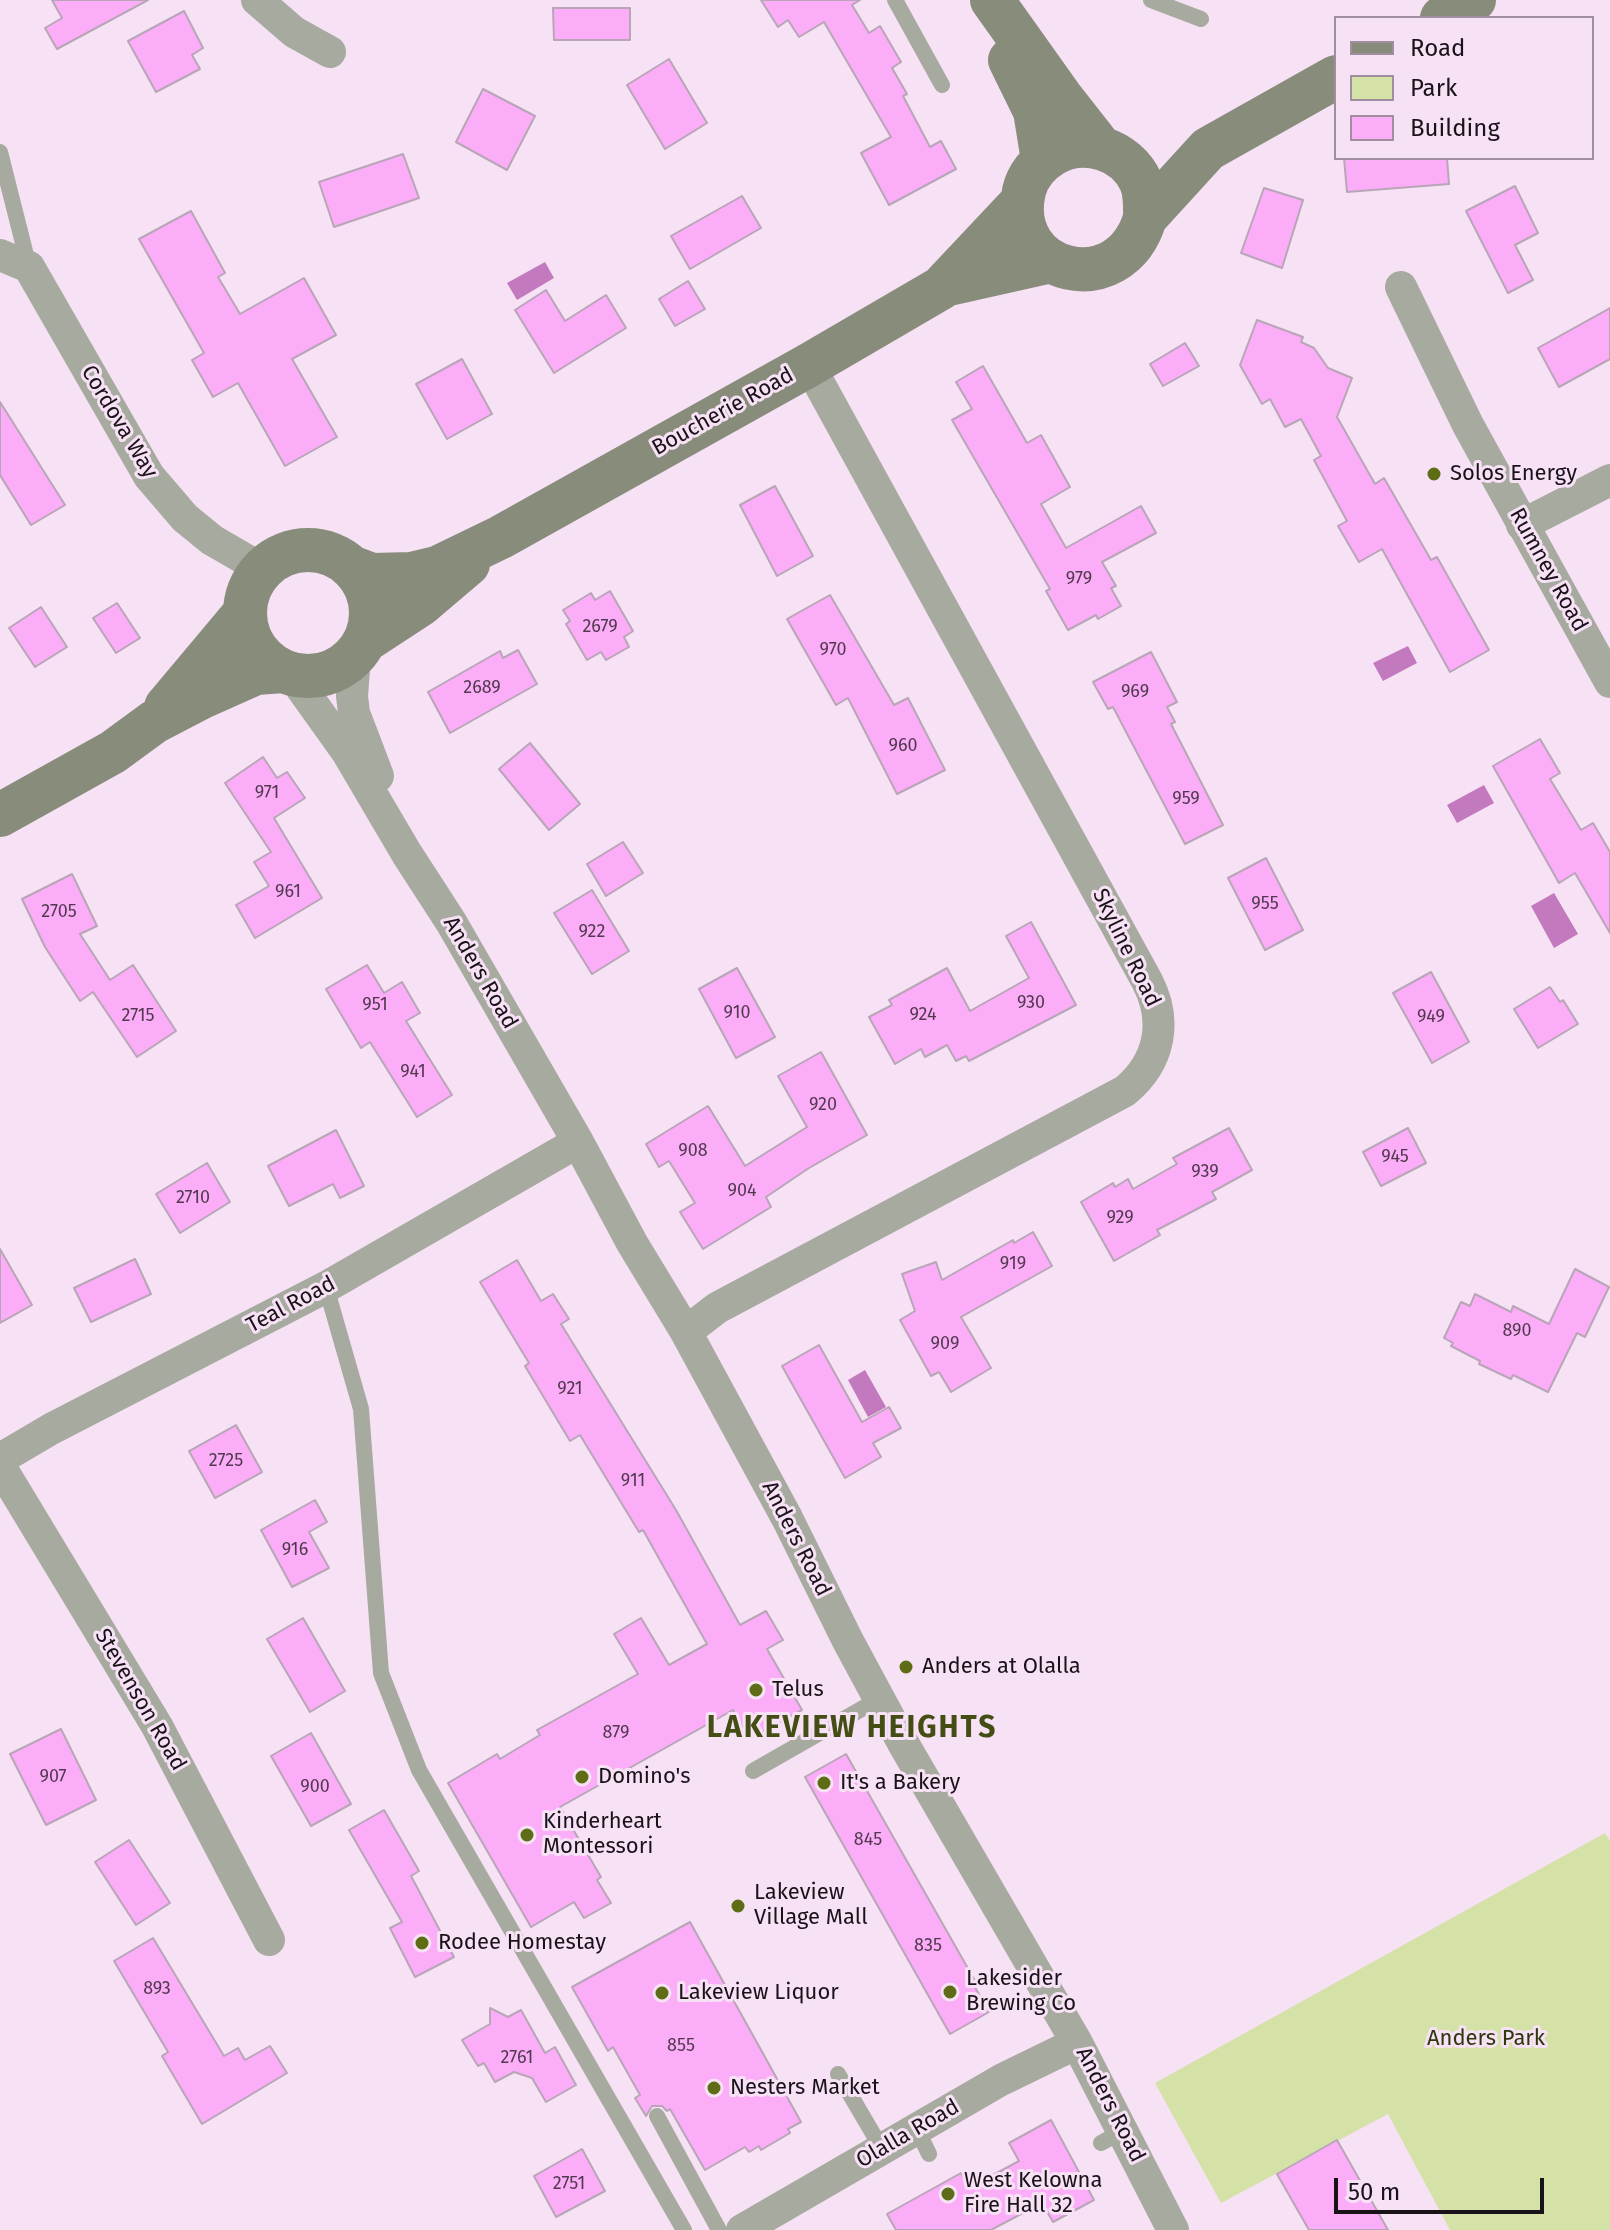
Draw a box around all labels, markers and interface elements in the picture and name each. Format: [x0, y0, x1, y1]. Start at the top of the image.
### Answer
legend [1334, 16, 1594, 160]
text: Road [1410, 34, 1465, 62]
text: Park [1410, 74, 1457, 102]
text: Building [1410, 114, 1500, 142]
street label: Cordova Way [75, 361, 163, 483]
street label: Boucherie Road [648, 362, 798, 462]
place label: Solos Energy [1450, 461, 1577, 487]
marker: Solos Energy [1425, 465, 1443, 483]
street label: Rumney Road [1503, 504, 1593, 636]
house number: 979 [1066, 568, 1092, 590]
house number: 2679 [582, 616, 618, 638]
house number: 970 [820, 639, 846, 661]
house number: 2689 [463, 677, 501, 699]
house number: 969 [1121, 681, 1149, 703]
house number: 960 [888, 735, 918, 757]
house number: 971 [255, 782, 279, 804]
house number: 959 [1172, 788, 1200, 810]
house number: 961 [275, 881, 301, 903]
street label: Skyline Road [1086, 885, 1166, 1011]
house number: 955 [1251, 893, 1279, 915]
house number: 2705 [41, 901, 77, 923]
street label: Anders Road [437, 912, 523, 1034]
house number: 922 [579, 921, 605, 943]
house number: 930 [1017, 992, 1045, 1014]
house number: 951 [362, 994, 388, 1016]
house number: 910 [724, 1002, 750, 1024]
house number: 924 [909, 1004, 937, 1026]
house number: 2715 [121, 1005, 155, 1027]
house number: 949 [1417, 1006, 1445, 1028]
house number: 941 [400, 1061, 426, 1083]
house number: 920 [809, 1094, 837, 1116]
house number: 908 [678, 1140, 708, 1162]
house number: 945 [1381, 1146, 1409, 1168]
house number: 939 [1191, 1161, 1219, 1183]
house number: 904 [727, 1180, 757, 1202]
house number: 2710 [176, 1187, 210, 1209]
house number: 929 [1106, 1207, 1134, 1229]
house number: 919 [1000, 1253, 1026, 1275]
street label: Teal Road [242, 1271, 340, 1339]
house number: 890 [1502, 1320, 1532, 1342]
house number: 909 [931, 1333, 959, 1355]
house number: 921 [557, 1378, 583, 1400]
house number: 2725 [209, 1450, 243, 1472]
house number: 911 [621, 1470, 645, 1492]
street label: Anders Road [756, 1477, 836, 1601]
house number: 916 [282, 1539, 308, 1561]
street label: Stevenson Road [89, 1624, 191, 1776]
place label: Anders at Olalla [922, 1654, 1081, 1680]
marker: Anders at Olalla [897, 1658, 915, 1676]
place label: Telus [772, 1677, 824, 1703]
marker: Telus [747, 1681, 765, 1699]
district label: LAKEVIEW HEIGHTS [707, 1711, 997, 1747]
house number: 879 [603, 1722, 629, 1744]
place label: Domino's [598, 1764, 690, 1790]
house number: 907 [39, 1766, 67, 1788]
marker: Domino's [573, 1768, 591, 1786]
place label: It's a Bakery [840, 1770, 960, 1796]
marker: It's a Bakery [815, 1774, 833, 1792]
house number: 900 [300, 1776, 330, 1798]
place label: Kinderheart Montessori [543, 1809, 662, 1860]
marker: Kinderheart Montessori [518, 1826, 536, 1844]
house number: 845 [854, 1829, 882, 1851]
place label: Lakeview Village Mall [754, 1880, 868, 1932]
marker: Lakeview Village Mall [729, 1897, 747, 1915]
place label: Rodee Homestay [438, 1930, 606, 1956]
marker: Rodee Homestay [413, 1934, 431, 1952]
house number: 835 [914, 1935, 942, 1957]
place label: Lakesider Brewing Co [966, 1966, 1076, 2018]
house number: 893 [143, 1978, 171, 2000]
place label: Lakeview Liquor [678, 1980, 839, 2006]
marker: Lakesider Brewing Co [941, 1983, 959, 2001]
marker: Lakeview Liquor [653, 1984, 671, 2002]
park label: Anders Park [1427, 2026, 1545, 2052]
house number: 855 [667, 2035, 695, 2057]
street label: Anders Road [1070, 2043, 1150, 2167]
house number: 2761 [501, 2047, 533, 2069]
place label: Nesters Market [730, 2075, 880, 2101]
marker: Nesters Market [705, 2079, 723, 2097]
street label: Olalla Road [852, 2094, 964, 2174]
scale bar [1338, 2162, 1548, 2212]
place label: West Kelowna Fire Hall 32 [964, 2168, 1102, 2220]
house number: 2751 [553, 2173, 585, 2195]
text: 50 m [1348, 2178, 1400, 2206]
marker: West Kelowna Fire Hall 32 [939, 2185, 957, 2203]

